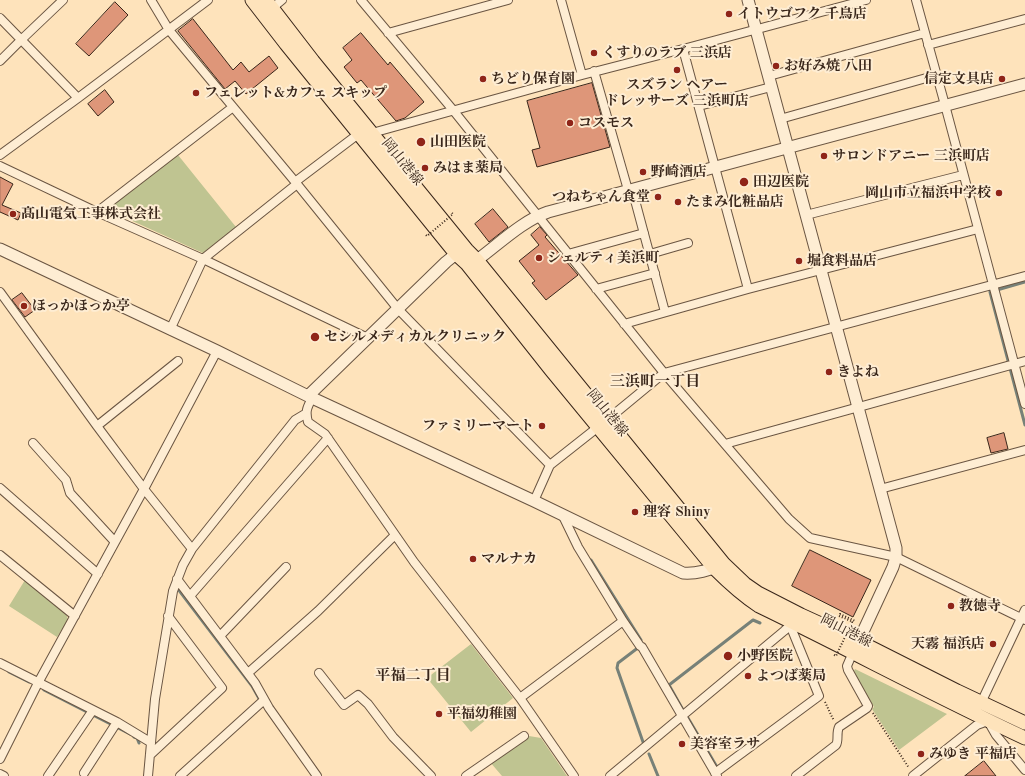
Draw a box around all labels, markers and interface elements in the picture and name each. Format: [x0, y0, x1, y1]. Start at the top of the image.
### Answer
place label: イトウゴフク 千鳥店 [737, 6, 867, 22]
marker: イトウゴフク 千鳥店 [724, 9, 734, 19]
place label: くすりのラブ 三浜店 [602, 45, 732, 61]
marker: くすりのラブ 三浜店 [589, 48, 599, 58]
place label: お好み焼 八田 [784, 58, 872, 74]
marker: お好み焼 八田 [771, 61, 781, 71]
marker: スズラン ヘアー ドレッサーズ 三浜町店 [672, 65, 682, 75]
place label: ちどり保育園 [491, 71, 575, 87]
place label: 信定文具店 [924, 71, 994, 87]
marker: ちどり保育園 [478, 74, 488, 84]
marker: 信定文具店 [997, 74, 1007, 84]
place label: スズラン ヘアー ドレッサーズ 三浜町店 [605, 77, 749, 110]
place label: フェレット&カフェ スキップ [204, 85, 387, 101]
marker: フェレット&カフェ スキップ [191, 88, 201, 98]
place label: コスモス [578, 115, 634, 131]
marker: コスモス [565, 118, 575, 128]
place label: 山田医院 [430, 134, 486, 150]
street label: 岡山港線 [378, 135, 426, 189]
marker: 山田医院 [415, 136, 427, 148]
place label: サロンドアニー 三浜町店 [832, 148, 990, 164]
marker: サロンドアニー 三浜町店 [819, 151, 829, 161]
place label: みはま薬局 [433, 160, 503, 176]
marker: みはま薬局 [420, 163, 430, 173]
place label: 野崎酒店 [651, 164, 707, 180]
marker: 野崎酒店 [638, 167, 648, 177]
place label: 田辺医院 [753, 174, 809, 190]
marker: 田辺医院 [738, 176, 750, 188]
place label: 岡山市立福浜中学校 [865, 185, 991, 201]
marker: 岡山市立福浜中学校 [994, 188, 1004, 198]
place label: つねちゃん食堂 [552, 189, 650, 205]
marker: つねちゃん食堂 [653, 192, 663, 202]
place label: たまみ化粧品店 [686, 194, 784, 210]
marker: たまみ化粧品店 [673, 197, 683, 207]
place label: 髙山電気工事株式会社 [21, 206, 161, 222]
marker: 髙山電気工事株式会社 [8, 209, 18, 219]
place label: シェルティ美浜町 [547, 250, 659, 266]
marker: シェルティ美浜町 [534, 253, 544, 263]
place label: 堀食料品店 [807, 253, 877, 269]
marker: 堀食料品店 [794, 256, 804, 266]
place label: ほっかほっか亭 [32, 298, 130, 314]
marker: ほっかほっか亭 [19, 301, 29, 311]
place label: セシルメディカルクリニック [324, 329, 506, 345]
marker: セシルメディカルクリニック [309, 331, 321, 343]
place label: きよね [837, 364, 879, 380]
marker: きよね [824, 367, 834, 377]
district label: 三浜町一丁目 [610, 373, 700, 391]
street label: 岡山港線 [583, 386, 631, 440]
place label: ファミリーマート [422, 418, 534, 434]
marker: ファミリーマート [537, 421, 547, 431]
place label: 理容 Shiny [643, 504, 711, 520]
marker: 理容 Shiny [630, 507, 640, 517]
place label: マルナカ [481, 551, 537, 567]
marker: マルナカ [468, 554, 478, 564]
place label: 教徳寺 [959, 598, 1001, 614]
marker: 教徳寺 [946, 601, 956, 611]
street label: 岡山港線 [817, 611, 875, 651]
place label: 天霧 福浜店 [911, 636, 985, 652]
marker: 天霧 福浜店 [988, 639, 998, 649]
place label: 小野医院 [737, 648, 793, 664]
marker: 小野医院 [722, 650, 734, 662]
district label: 平福二丁目 [376, 667, 450, 685]
place label: よつば薬局 [756, 668, 826, 684]
marker: よつば薬局 [743, 671, 753, 681]
place label: 平福幼稚園 [447, 706, 517, 722]
marker: 平福幼稚園 [434, 709, 444, 719]
place label: 美容室ラサ [690, 736, 760, 752]
marker: 美容室ラサ [677, 739, 687, 749]
place label: みゆき 平福店 [929, 746, 1017, 762]
marker: みゆき 平福店 [916, 749, 926, 759]

